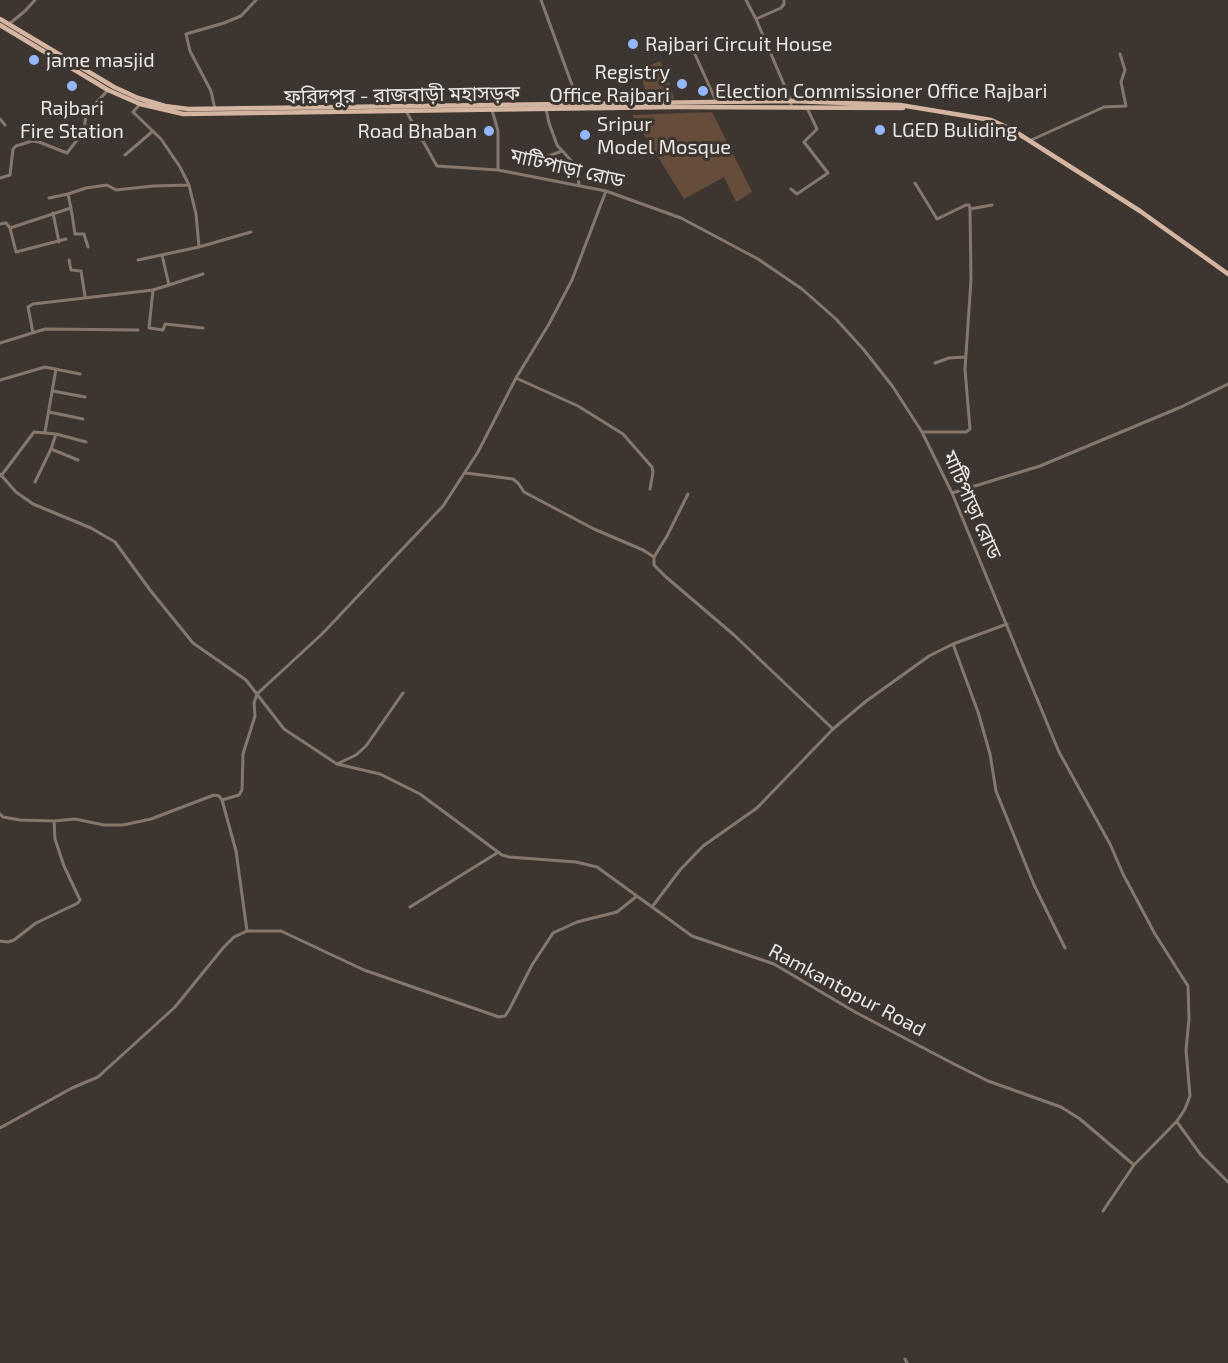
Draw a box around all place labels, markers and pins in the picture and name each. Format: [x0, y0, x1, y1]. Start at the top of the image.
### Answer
place label: Rajbari Circuit House [645, 32, 833, 56]
marker: Rajbari Circuit House [626, 37, 640, 51]
place label: jame masjid [46, 48, 155, 72]
marker: jame masjid [27, 53, 41, 67]
place label: Registry Office Rajbari [550, 60, 670, 107]
marker: Registry Office Rajbari [675, 77, 689, 91]
marker: Rajbari Fire Station [65, 79, 79, 93]
place label: Election Commissioner Office Rajbari [715, 79, 1047, 103]
marker: Election Commissioner Office Rajbari [696, 84, 710, 98]
place label: Rajbari Fire Station [20, 96, 124, 143]
place label: Sripur Model Mosque [597, 112, 731, 159]
place label: LGED Buliding [892, 118, 1017, 142]
place label: Road Bhaban [357, 119, 477, 143]
marker: LGED Buliding [873, 123, 887, 137]
marker: Road Bhaban [482, 124, 496, 138]
marker: Sripur Model Mosque [578, 128, 592, 142]

